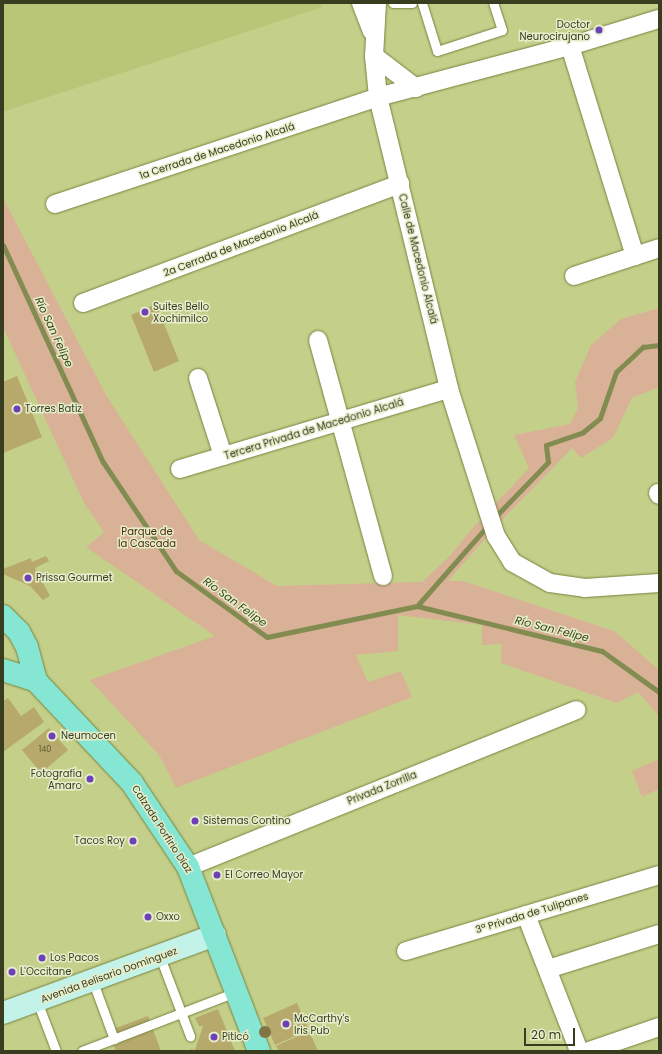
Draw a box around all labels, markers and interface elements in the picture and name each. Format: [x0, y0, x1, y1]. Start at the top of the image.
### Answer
place label: Doctor Neurocirujano [520, 18, 590, 42]
marker: Doctor Neurocirujano [593, 24, 605, 36]
street label: 1a Cerrada de Macedonio Alcalá [138, 120, 296, 182]
street label: Calle de Macedonio Alcalá [396, 193, 440, 325]
street label: 2a Cerrada de Macedonio Alcalá [162, 209, 320, 279]
water label: Río San Felipe [32, 295, 76, 369]
place label: Suites Bello Xochimilco [153, 300, 209, 324]
marker: Suites Bello Xochimilco [140, 307, 150, 317]
street label: Tercera Privada de Macedonio Alcalá [223, 396, 405, 462]
place label: Torres Batiz [25, 403, 82, 415]
marker: Torres Batiz [12, 404, 22, 414]
park label: Parque de la Cascada [118, 525, 176, 548]
place label: Prissa Gourmet [36, 572, 112, 584]
marker: Prissa Gourmet [23, 573, 33, 583]
water label: Río San Felipe [200, 574, 270, 630]
water label: Río San Felipe [514, 613, 590, 645]
marker: Neumocen [46, 730, 58, 742]
place label: Neumocen [61, 730, 116, 742]
house number: 140 [39, 745, 51, 755]
place label: Fotografía Amaro [31, 767, 82, 790]
street label: Privada Zorrilla [345, 769, 419, 807]
marker: Fotografía Amaro [85, 774, 95, 784]
street label: Calzada Porfirio Díaz [129, 783, 195, 875]
place label: Sistemas Contino [203, 815, 291, 827]
marker: Sistemas Contino [190, 816, 200, 826]
place label: Tacos Roy [74, 835, 125, 847]
marker: Tacos Roy [128, 836, 138, 846]
place label: El Correo Mayor [225, 869, 303, 881]
marker: El Correo Mayor [212, 870, 222, 880]
street label: 3ª Privada de Tulipanes [474, 890, 590, 936]
place label: Oxxo [156, 911, 180, 923]
marker: Oxxo [143, 912, 153, 922]
street label: Avenida Belisario Domínguez [39, 945, 179, 1005]
place label: Los Pacos [50, 952, 99, 964]
marker: Los Pacos [37, 953, 47, 963]
place label: L'Occitane [20, 966, 71, 978]
marker: L'Occitane [7, 967, 17, 977]
place label: McCarthy's Iris Pub [294, 1012, 349, 1036]
marker: McCarthy's Iris Pub [281, 1019, 291, 1029]
scale bar [526, 1020, 577, 1046]
text: 20 m [531, 1026, 561, 1043]
place label: Piticó [222, 1031, 249, 1043]
marker: Piticó [209, 1032, 219, 1042]

